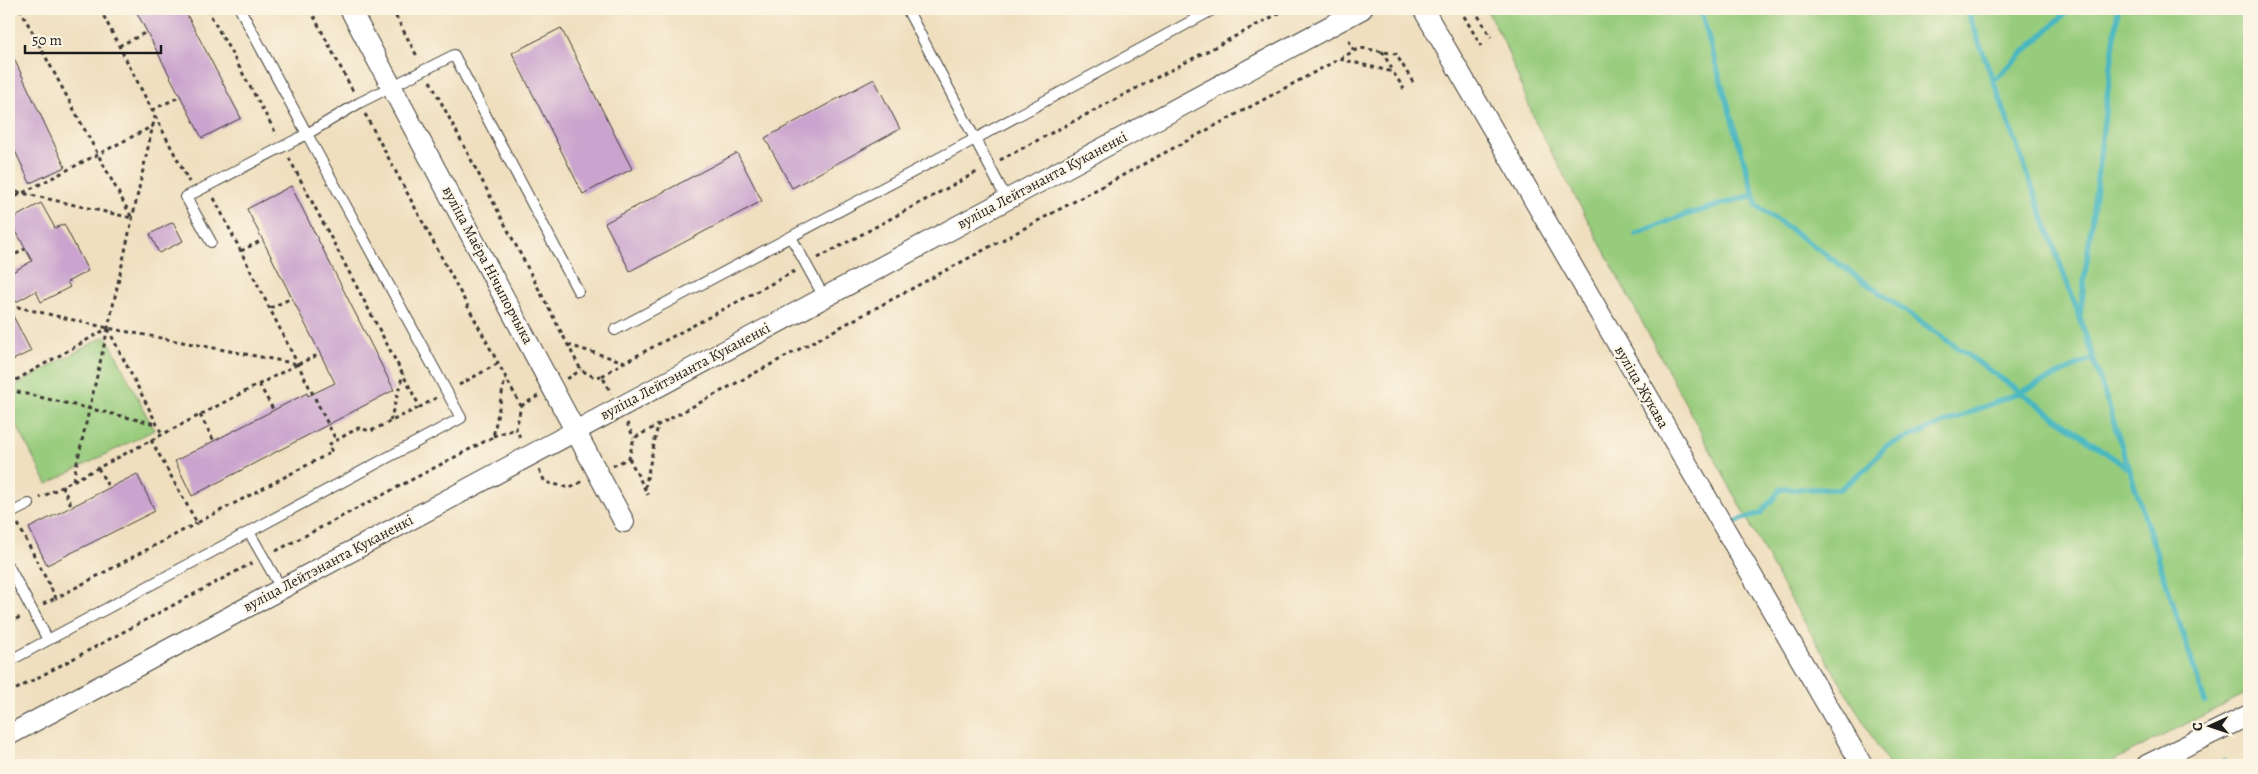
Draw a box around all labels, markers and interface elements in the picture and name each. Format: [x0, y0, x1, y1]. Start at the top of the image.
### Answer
scale bar [25, 22, 161, 54]
text: 50 m [32, 30, 62, 50]
street label: вуліца Лейтэнанта Куканенкі [953, 127, 1131, 233]
street label: вуліца Маёра Нічыпорчыка [438, 183, 538, 348]
street label: вуліца Лейтэнанта Куканенкі [596, 318, 774, 424]
street label: вуліца Жукава [1610, 342, 1674, 432]
street label: вуліца Лейтэнанта Куканенкі [239, 510, 417, 616]
north arrow [2186, 702, 2236, 752]
text: С [2188, 721, 2207, 731]

